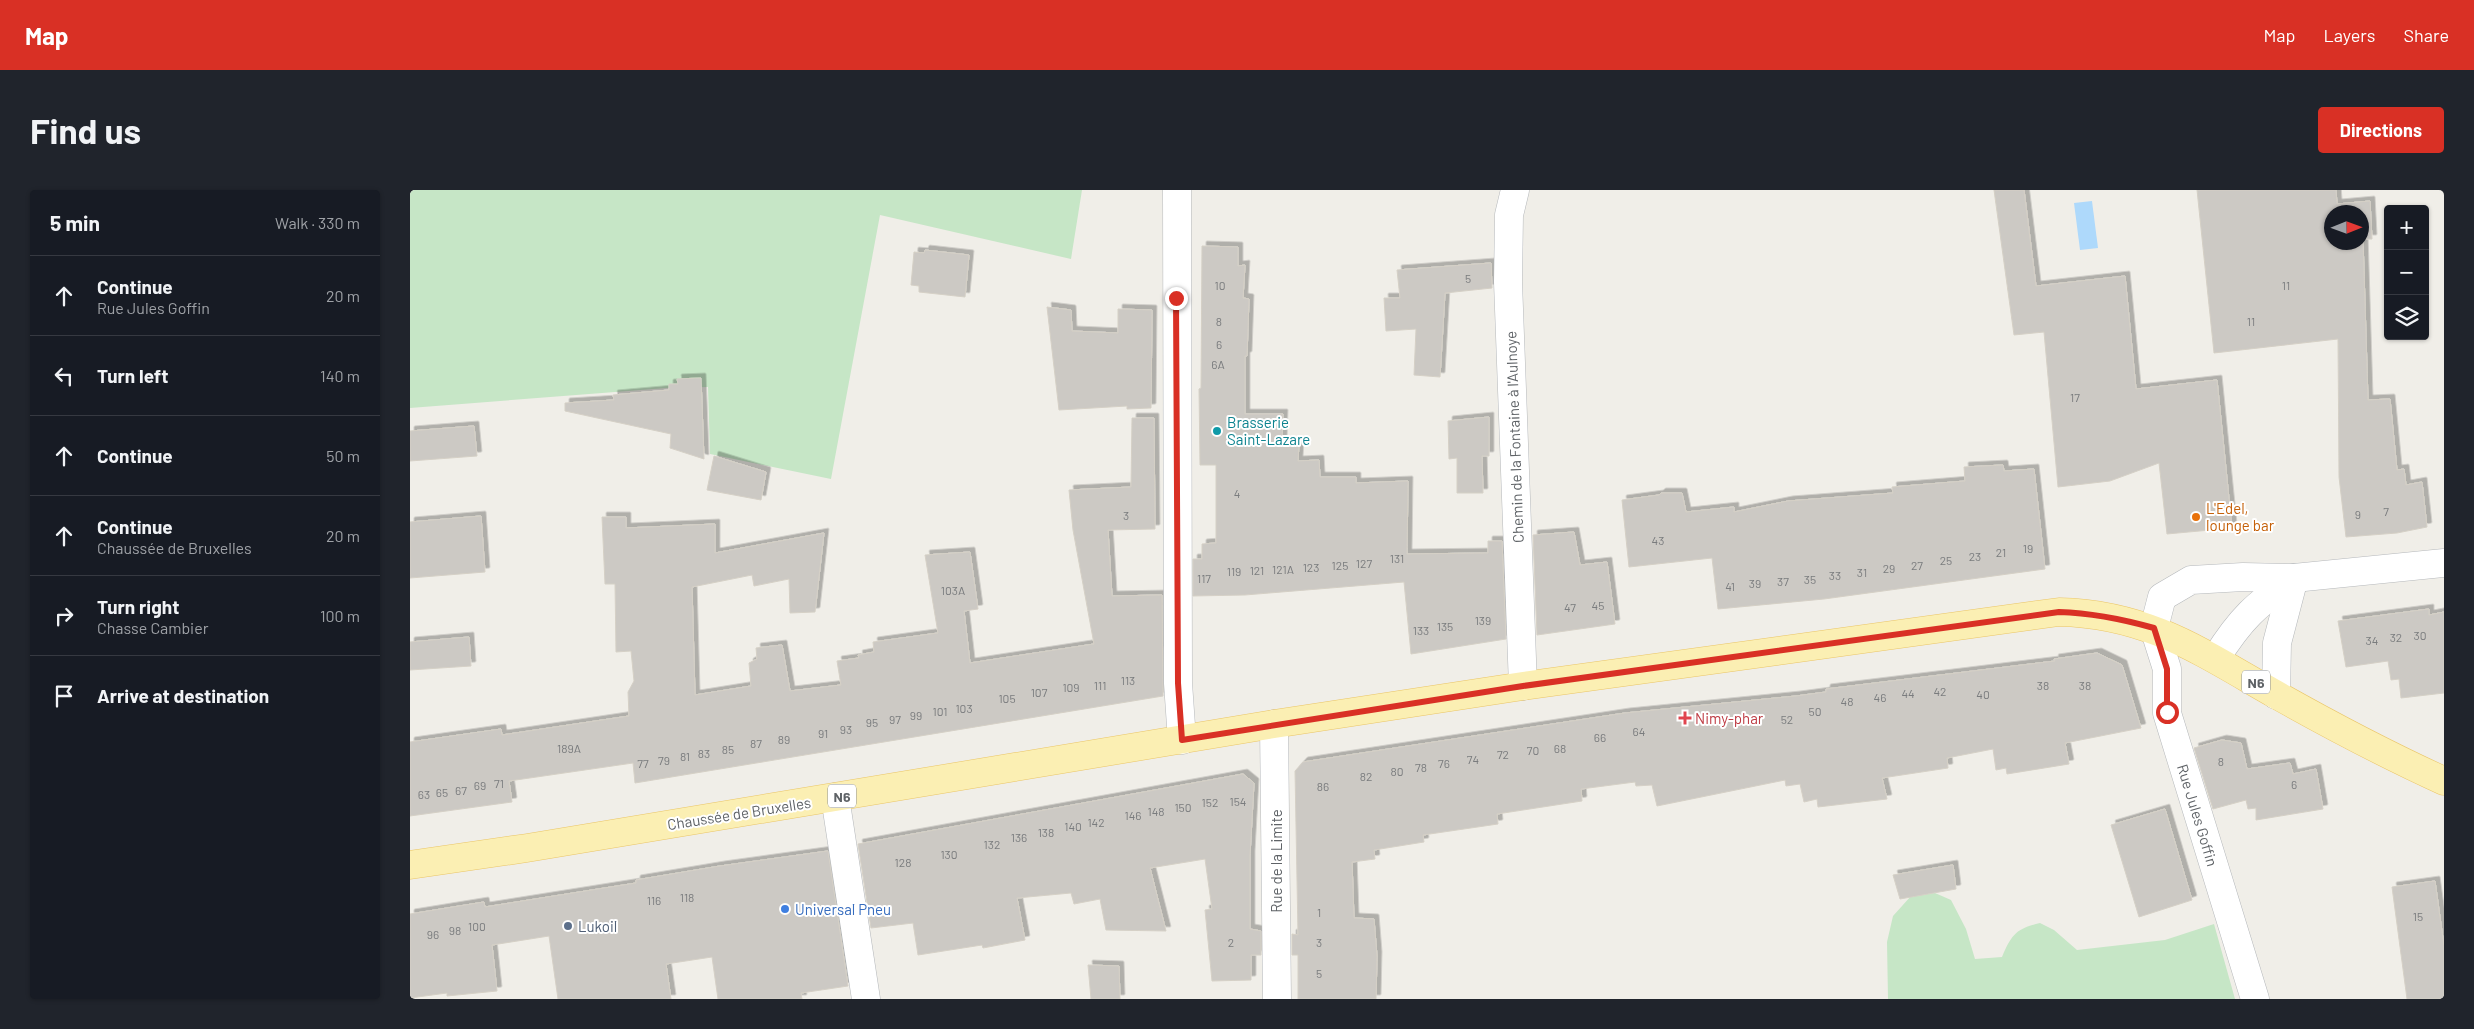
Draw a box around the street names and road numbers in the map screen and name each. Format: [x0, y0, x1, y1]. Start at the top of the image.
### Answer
street label: Chemin de la Fontaine à l'Aulnoye [1501, 331, 1527, 543]
road number: N6 [2242, 671, 2270, 694]
street label: Rue Jules Goffin [2174, 762, 2222, 868]
road number: N6 [828, 784, 856, 808]
street label: Chaussée de Bruxelles [666, 793, 812, 833]
street label: Rue de la Limite [1267, 809, 1285, 913]

